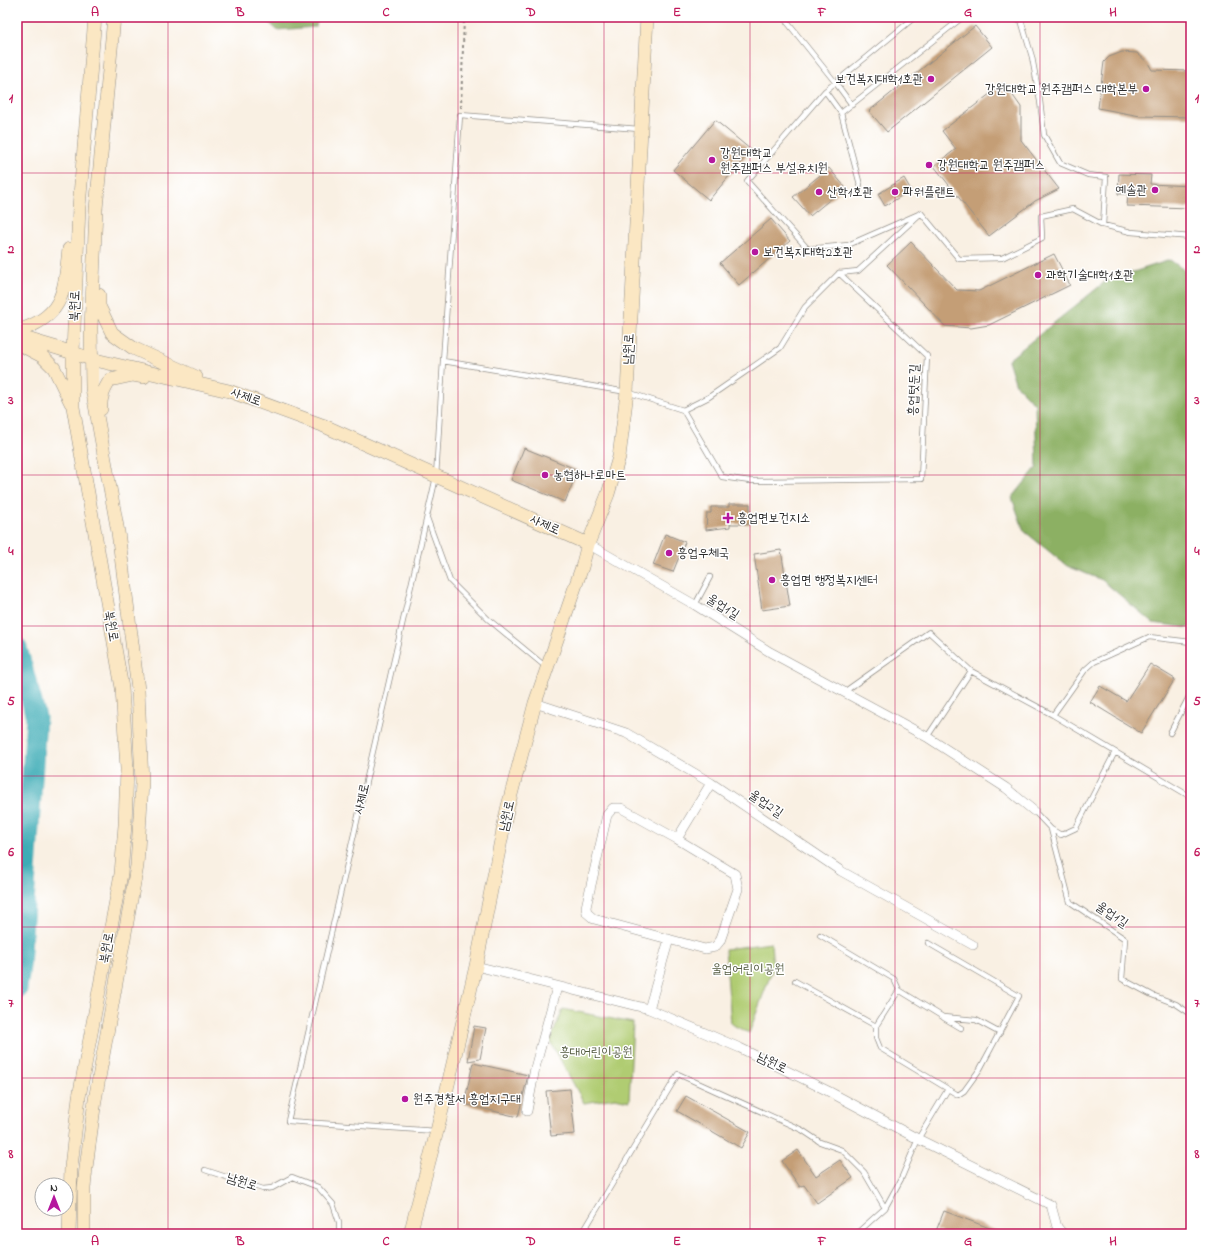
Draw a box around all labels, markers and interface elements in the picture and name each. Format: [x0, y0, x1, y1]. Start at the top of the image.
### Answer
text: A [91, 3, 99, 22]
text: B [235, 3, 245, 22]
text: C [382, 3, 390, 22]
text: D [525, 3, 536, 22]
text: E [673, 3, 681, 22]
text: F [817, 3, 827, 22]
text: G [964, 3, 972, 22]
text: H [1109, 3, 1117, 22]
place label: 보건복지대학1호관 [835, 70, 923, 89]
marker: 보건복지대학1호관 [926, 74, 936, 84]
place label: 강원대학교 원주캠퍼스 대학본부 [985, 80, 1138, 99]
marker: 강원대학교 원주캠퍼스 대학본부 [1141, 84, 1151, 94]
text: 1 [9, 89, 14, 108]
text: 1 [1195, 89, 1200, 108]
place label: 강원대학교 원주캠퍼스 부설유치원 [720, 144, 828, 178]
marker: 강원대학교 원주캠퍼스 부설유치원 [707, 155, 717, 165]
place label: 강원대학교 원주캠퍼스 [937, 156, 1045, 175]
marker: 강원대학교 원주캠퍼스 [924, 160, 934, 170]
place label: 예솔관 [1116, 181, 1147, 200]
place label: 산학1호관 [827, 183, 873, 202]
place label: 파워플랜트 [903, 183, 955, 202]
marker: 예솔관 [1150, 185, 1160, 195]
marker: 산학1호관 [814, 187, 824, 197]
marker: 파워플랜트 [890, 187, 900, 197]
text: 2 [7, 240, 15, 259]
text: 2 [1193, 240, 1201, 259]
place label: 보건복지대학2호관 [763, 243, 853, 262]
marker: 보건복지대학2호관 [750, 247, 760, 257]
place label: 과학기술대학1호관 [1046, 266, 1134, 285]
marker: 과학기술대학1호관 [1033, 270, 1043, 280]
street label: 북원로 [65, 290, 85, 322]
street label: 남원로 [619, 333, 639, 365]
street label: 흥업텃둔길 [904, 364, 924, 416]
street label: 사제로 [227, 382, 264, 411]
text: 3 [7, 391, 14, 410]
text: 3 [1193, 391, 1200, 410]
place label: 농협하나로마트 [553, 466, 626, 485]
marker: 농협하나로마트 [540, 470, 550, 480]
place label: 흥업면보건지소 [737, 509, 810, 528]
street label: 사제로 [526, 510, 563, 540]
marker: 흥업면보건지소 [722, 512, 734, 524]
text: 4 [7, 542, 14, 561]
text: 4 [1193, 542, 1200, 561]
place label: 흥업우체국 [677, 544, 729, 563]
marker: 흥업우체국 [664, 548, 674, 558]
place label: 흥업면 행정복지센터 [780, 571, 877, 590]
marker: 흥업면 행정복지센터 [767, 575, 777, 585]
street label: 울업1길 [703, 590, 743, 624]
street label: 북원로 [99, 609, 123, 643]
text: 5 [7, 692, 15, 711]
text: 5 [1193, 692, 1201, 711]
street label: 사제로 [349, 782, 375, 817]
street label: 울업2길 [745, 786, 787, 822]
street label: 남원로 [494, 799, 520, 833]
text: 6 [7, 843, 14, 862]
text: 6 [1193, 843, 1200, 862]
street label: 울업1길 [1092, 897, 1132, 933]
street label: 북원로 [95, 931, 119, 965]
park label: 울업어린이공원 [711, 960, 785, 979]
text: 7 [8, 994, 14, 1013]
text: 7 [1194, 994, 1200, 1013]
park label: 흥대어린이공원 [559, 1043, 633, 1062]
street label: 남원로 [754, 1048, 790, 1078]
place label: 원주경찰서 흥업지구대 [413, 1090, 521, 1109]
marker: 원주경찰서 흥업지구대 [400, 1094, 410, 1104]
text: 8 [8, 1145, 14, 1164]
text: 8 [1194, 1145, 1200, 1164]
street label: 남원로 [224, 1168, 260, 1196]
north arrow [34, 1177, 74, 1217]
text: N [50, 1180, 58, 1196]
text: A [91, 1232, 99, 1251]
text: B [235, 1232, 245, 1251]
text: C [382, 1232, 390, 1251]
text: D [525, 1232, 536, 1251]
text: E [673, 1232, 681, 1251]
text: F [817, 1232, 827, 1251]
text: G [964, 1232, 972, 1251]
text: H [1109, 1232, 1117, 1251]

